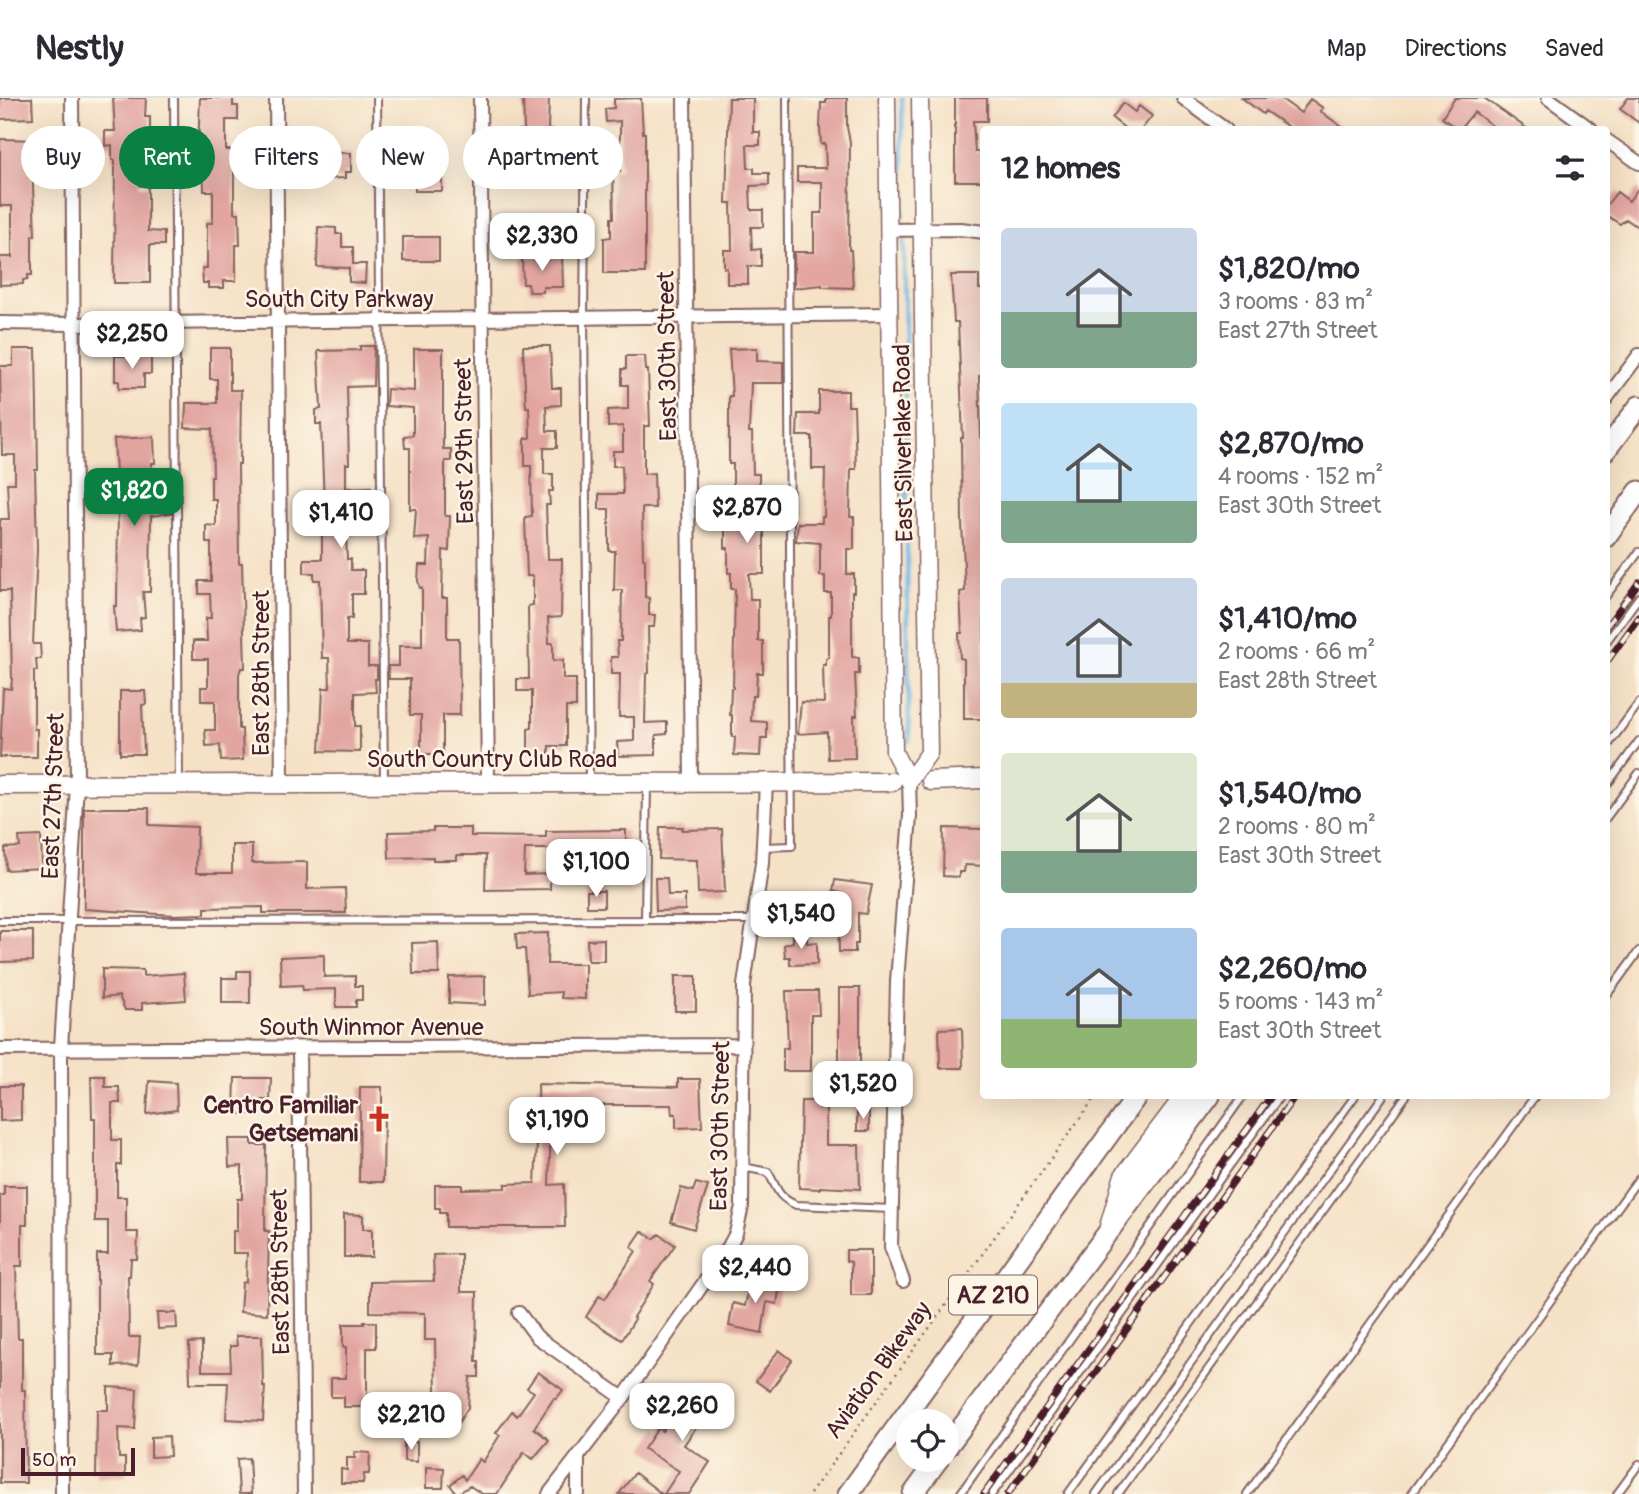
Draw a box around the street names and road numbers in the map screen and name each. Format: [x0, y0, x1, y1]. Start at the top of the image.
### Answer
street label: East 30th Street [652, 270, 683, 441]
street label: South City Parkway [245, 285, 433, 314]
street label: East Silverlake Road [887, 344, 920, 542]
street label: East 29th Street [449, 357, 480, 524]
street label: East 28th Street [247, 590, 276, 756]
street label: East 27th Street [36, 712, 71, 880]
street label: South Country Club Road [366, 745, 618, 774]
street label: South Winmor Avenue [259, 1013, 484, 1042]
street label: East 30th Street [705, 1040, 736, 1211]
street label: East 28th Street [265, 1188, 296, 1355]
road number: AZ 210 [949, 1276, 1037, 1314]
street label: Aviation Bikeway [819, 1296, 938, 1444]

